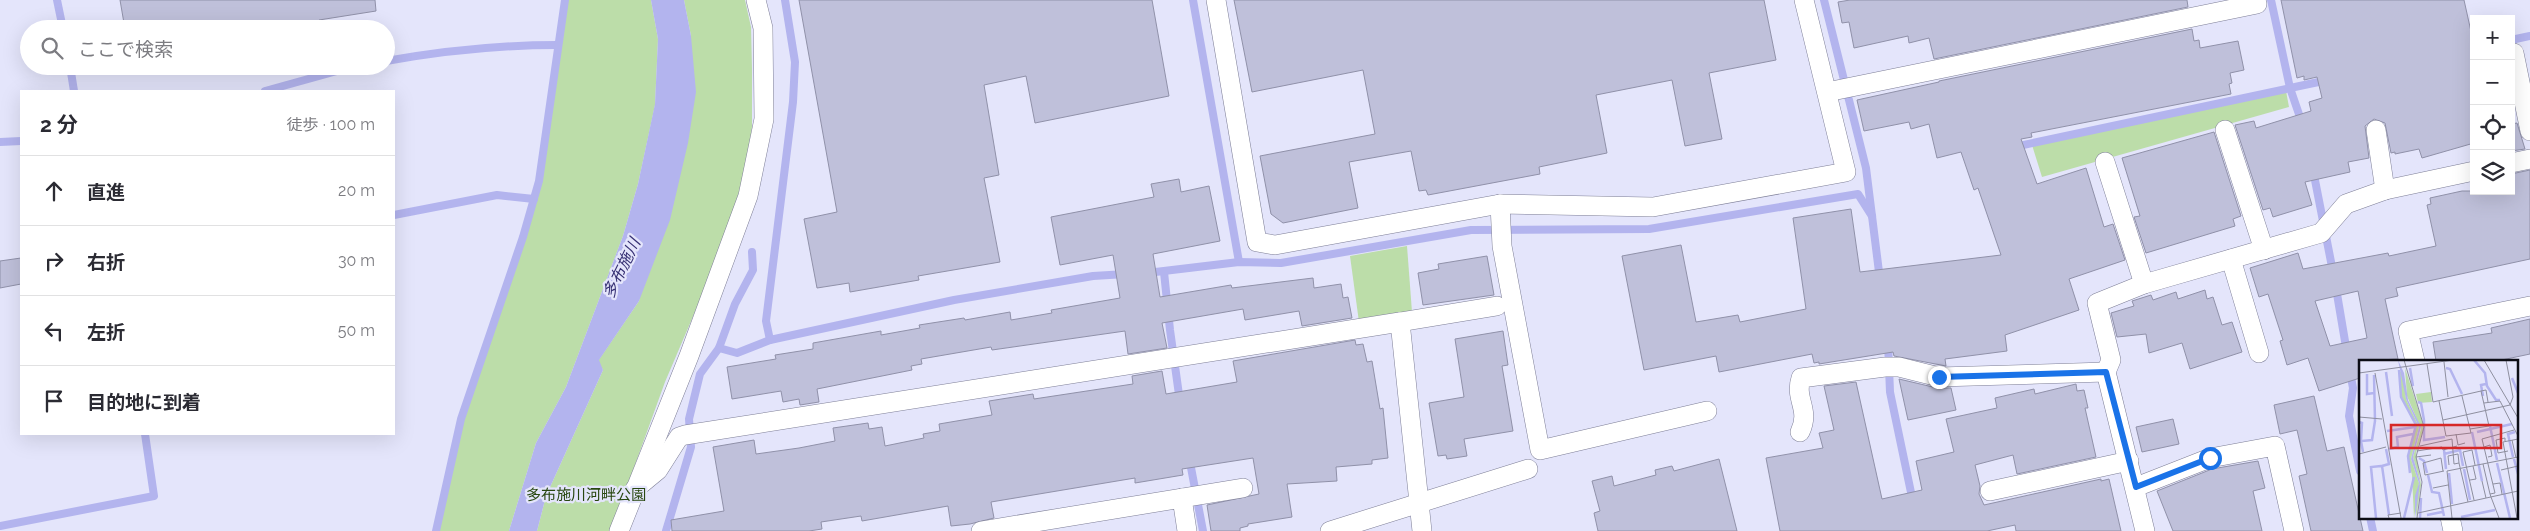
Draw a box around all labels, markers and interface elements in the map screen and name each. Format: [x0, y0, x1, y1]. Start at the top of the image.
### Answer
map controls [2470, 15, 2515, 195]
button: + [2470, 15, 2515, 60]
search box [20, 20, 395, 75]
icon: search [38, 34, 66, 62]
text: ここで検索 [78, 38, 173, 60]
button: − [2470, 60, 2515, 105]
button: locate [2470, 105, 2515, 150]
text: 2 分 [40, 112, 78, 137]
text: 徒歩 · 100 m [287, 115, 375, 134]
button: layers [2470, 150, 2515, 195]
icon: ahead [40, 177, 68, 205]
text: 直進 [87, 181, 125, 203]
text: 20 m [338, 181, 375, 200]
water label: 多布施川 [599, 234, 645, 301]
icon: right [40, 247, 68, 275]
text: 右折 [87, 251, 125, 273]
text: 30 m [338, 251, 375, 270]
icon: left [40, 317, 68, 345]
text: 左折 [87, 321, 125, 343]
text: 50 m [338, 321, 375, 340]
inset map [2359, 360, 2518, 518]
route end [1928, 366, 1951, 389]
icon: arrive [40, 387, 68, 415]
text: 目的地に到着 [87, 391, 201, 413]
route start [2199, 447, 2222, 470]
park label: 多布施川河畔公園 [526, 486, 646, 504]

